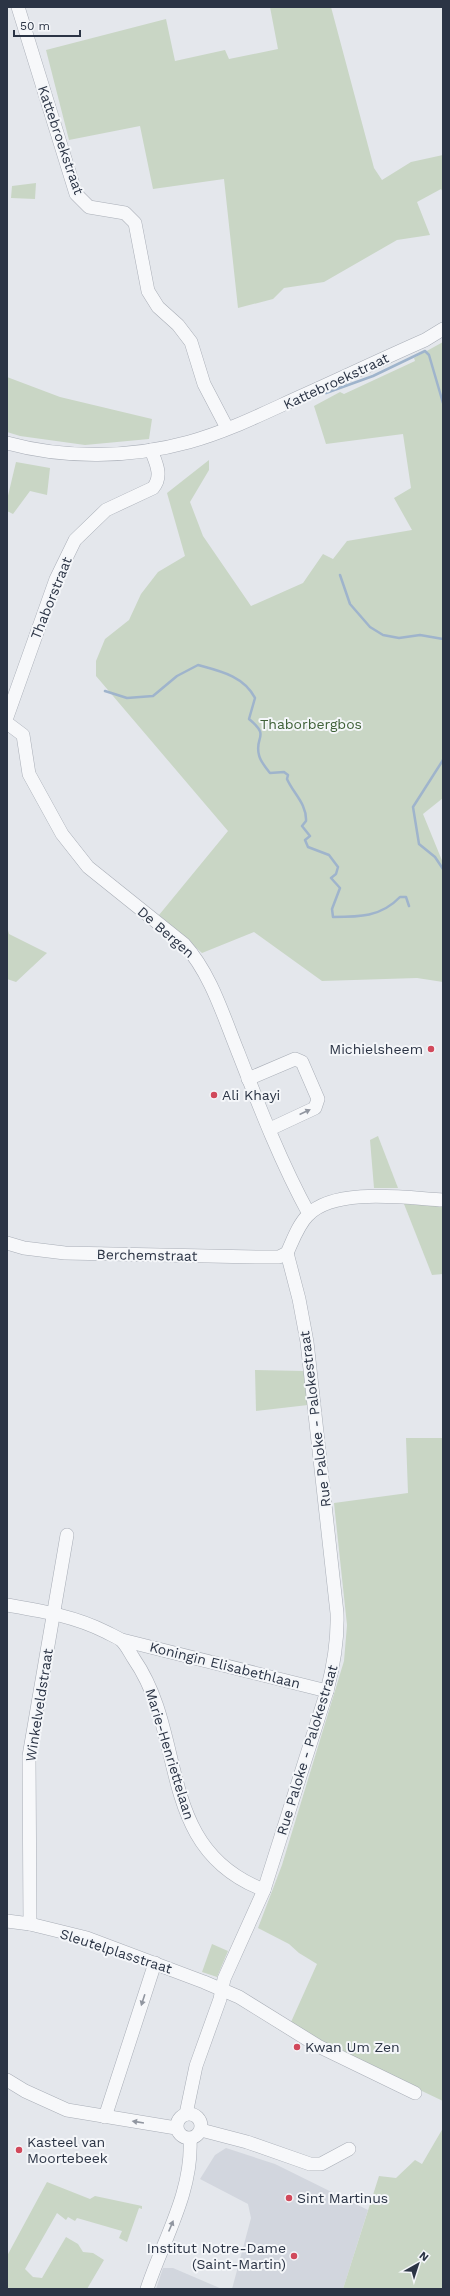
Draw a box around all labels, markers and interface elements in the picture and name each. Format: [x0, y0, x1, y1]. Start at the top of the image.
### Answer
scale bar [14, 12, 80, 38]
text: 50 m [20, 19, 50, 33]
street label: Kattebroekstraat [35, 83, 87, 197]
street label: Kattebroekstraat [281, 350, 391, 412]
street label: Thaborstraat [27, 554, 75, 642]
park label: Thaborbergbos [260, 716, 362, 732]
street label: De Bergen [134, 903, 198, 961]
place label: Michielsheem [329, 1041, 423, 1057]
marker: Michielsheem [426, 1044, 436, 1054]
place label: Ali Khayi [222, 1087, 280, 1103]
marker: Ali Khayi [209, 1090, 219, 1100]
one-way arrow [299, 1109, 311, 1115]
street label: Berchemstraat [96, 1246, 198, 1264]
street label: Rue Paloke - Palokestraat [296, 1330, 334, 1508]
street label: Koningin Elisabethlaan [148, 1639, 302, 1691]
street label: Winkelveldstraat [22, 1647, 56, 1763]
street label: Rue Paloke - Palokestraat [273, 1663, 341, 1837]
street label: Marie-Henriettelaan [142, 1686, 198, 1822]
street label: Sleutelplasstraat [58, 1925, 174, 1977]
one-way arrow [139, 1994, 145, 2006]
place label: Kwan Um Zen [305, 2039, 400, 2055]
marker: Kwan Um Zen [292, 2042, 302, 2052]
one-way arrow [132, 2119, 144, 2125]
place label: Kasteel van Moortebeek [27, 2134, 108, 2166]
marker: Kasteel van Moortebeek [14, 2145, 24, 2155]
place label: Sint Martinus [297, 2190, 388, 2206]
marker: Sint Martinus [284, 2193, 294, 2203]
one-way arrow [168, 2221, 174, 2232]
place label: Institut Notre-Dame (Saint-Martin) [147, 2240, 286, 2272]
north arrow [398, 2244, 438, 2284]
text: N [417, 2249, 431, 2264]
marker: Institut Notre-Dame (Saint-Martin) [289, 2251, 299, 2261]

